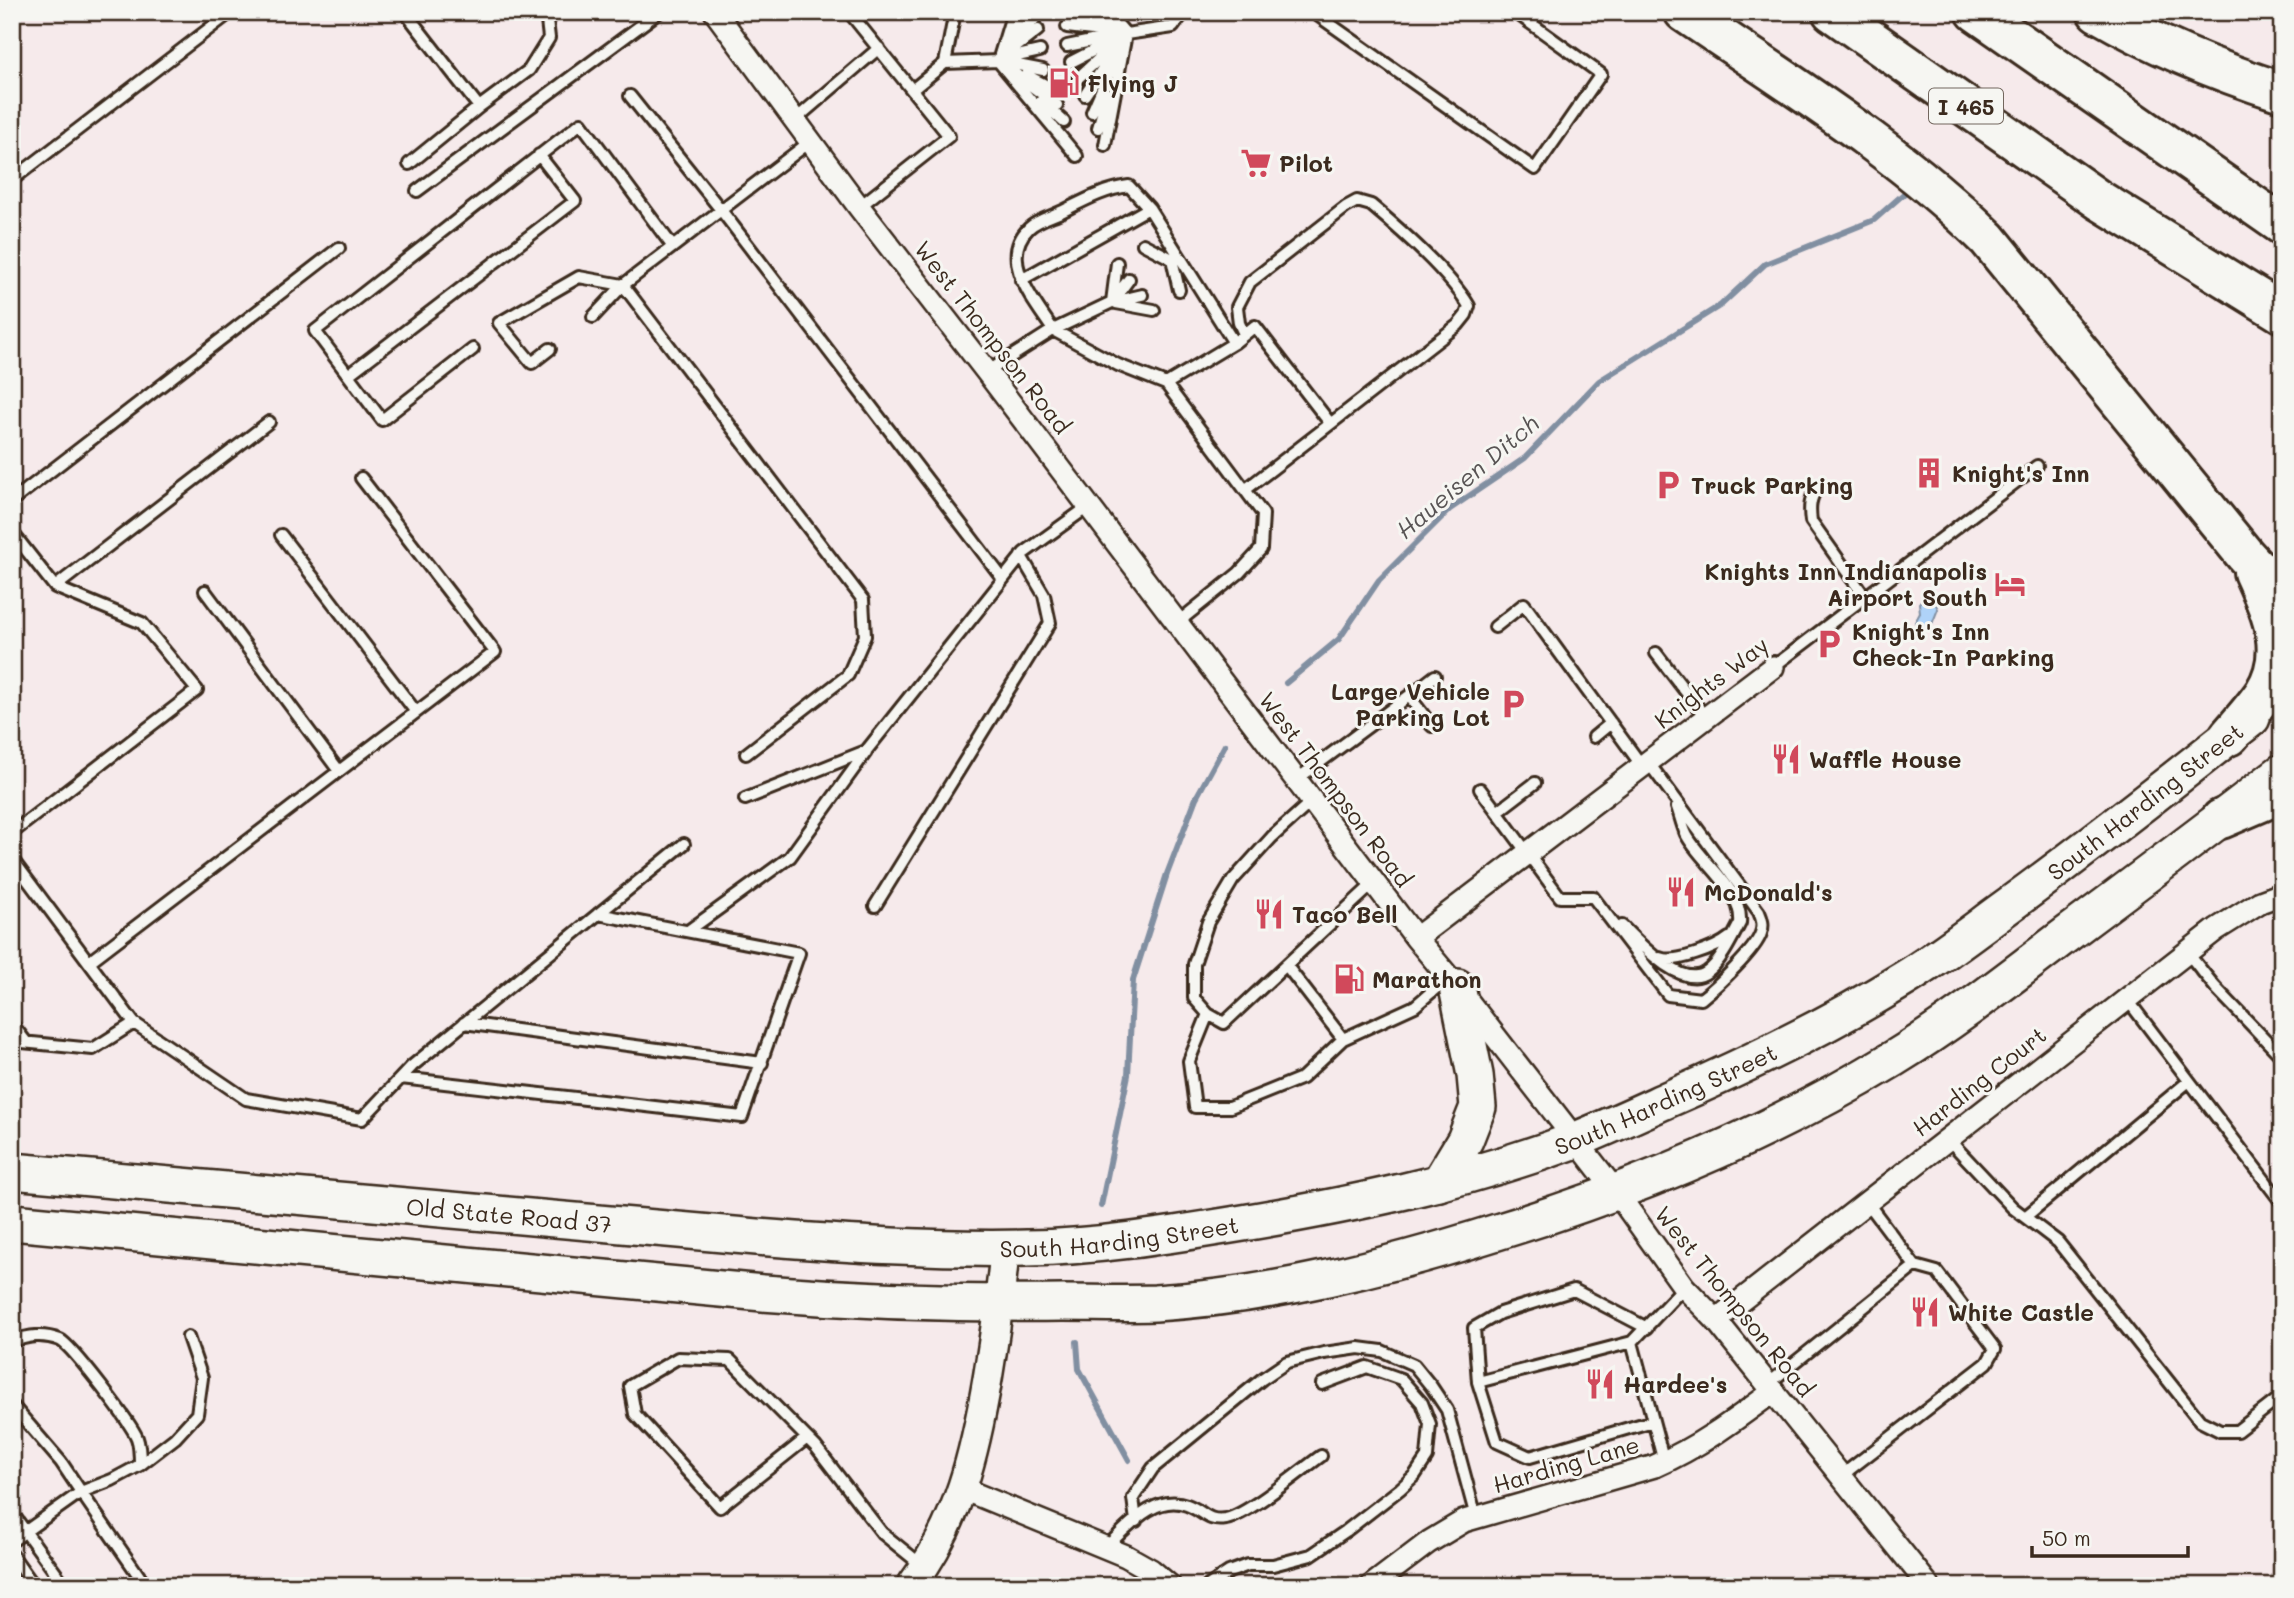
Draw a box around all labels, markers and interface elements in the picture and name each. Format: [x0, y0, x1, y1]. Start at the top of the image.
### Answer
fuel station icon: Flying J [1047, 66, 1081, 100]
place label: Flying J [1087, 68, 1179, 98]
road number: I 465 [1929, 88, 2003, 124]
supermarket icon: Pilot [1239, 146, 1273, 180]
place label: Pilot [1279, 148, 1333, 178]
street label: West Thompson Road [908, 234, 1078, 440]
water label: Haueisen Ditch [1389, 407, 1545, 545]
building icon: Knight's Inn [1912, 456, 1946, 490]
place label: Knight's Inn [1952, 458, 2090, 488]
parking icon: Truck Parking [1651, 468, 1685, 502]
place label: Truck Parking [1691, 470, 1853, 500]
place label: Knights Inn Indianapolis Airport South [1705, 556, 1987, 612]
hotel icon: Knights Inn Indianapolis Airport South [1993, 567, 2027, 601]
place label: Knight's Inn Check-In Parking [1852, 616, 2054, 672]
parking icon: Knight's Inn Check-In Parking [1812, 627, 1846, 661]
street label: Knights Way [1648, 629, 1774, 735]
place label: Large Vehicle Parking Lot [1331, 676, 1490, 732]
street label: West Thompson Road [1253, 685, 1419, 893]
parking icon: Large Vehicle Parking Lot [1496, 687, 1530, 721]
street label: South Harding Street [2041, 716, 2249, 887]
restaurant icon: Waffle House [1769, 742, 1803, 776]
place label: Waffle House [1809, 744, 1962, 774]
restaurant icon: McDonald's [1664, 875, 1698, 909]
place label: McDonald's [1704, 877, 1833, 907]
restaurant icon: Taco Bell [1252, 897, 1286, 931]
place label: Taco Bell [1292, 899, 1397, 929]
fuel station icon: Marathon [1332, 962, 1366, 996]
place label: Marathon [1372, 964, 1482, 994]
street label: Harding Court [1906, 1019, 2052, 1143]
street label: South Harding Street [1550, 1036, 1782, 1161]
street label: Old State Road 37 [405, 1191, 613, 1239]
street label: West Thompson Road [1649, 1199, 1821, 1403]
street label: South Harding Street [999, 1209, 1241, 1263]
restaurant icon: White Castle [1908, 1295, 1942, 1329]
place label: White Castle [1948, 1297, 2094, 1327]
restaurant icon: Hardee's [1583, 1367, 1617, 1401]
place label: Hardee's [1623, 1369, 1727, 1399]
street label: Harding Lane [1489, 1429, 1643, 1499]
scale bar [2032, 1514, 2187, 1558]
text: 50 m [2042, 1524, 2091, 1551]

